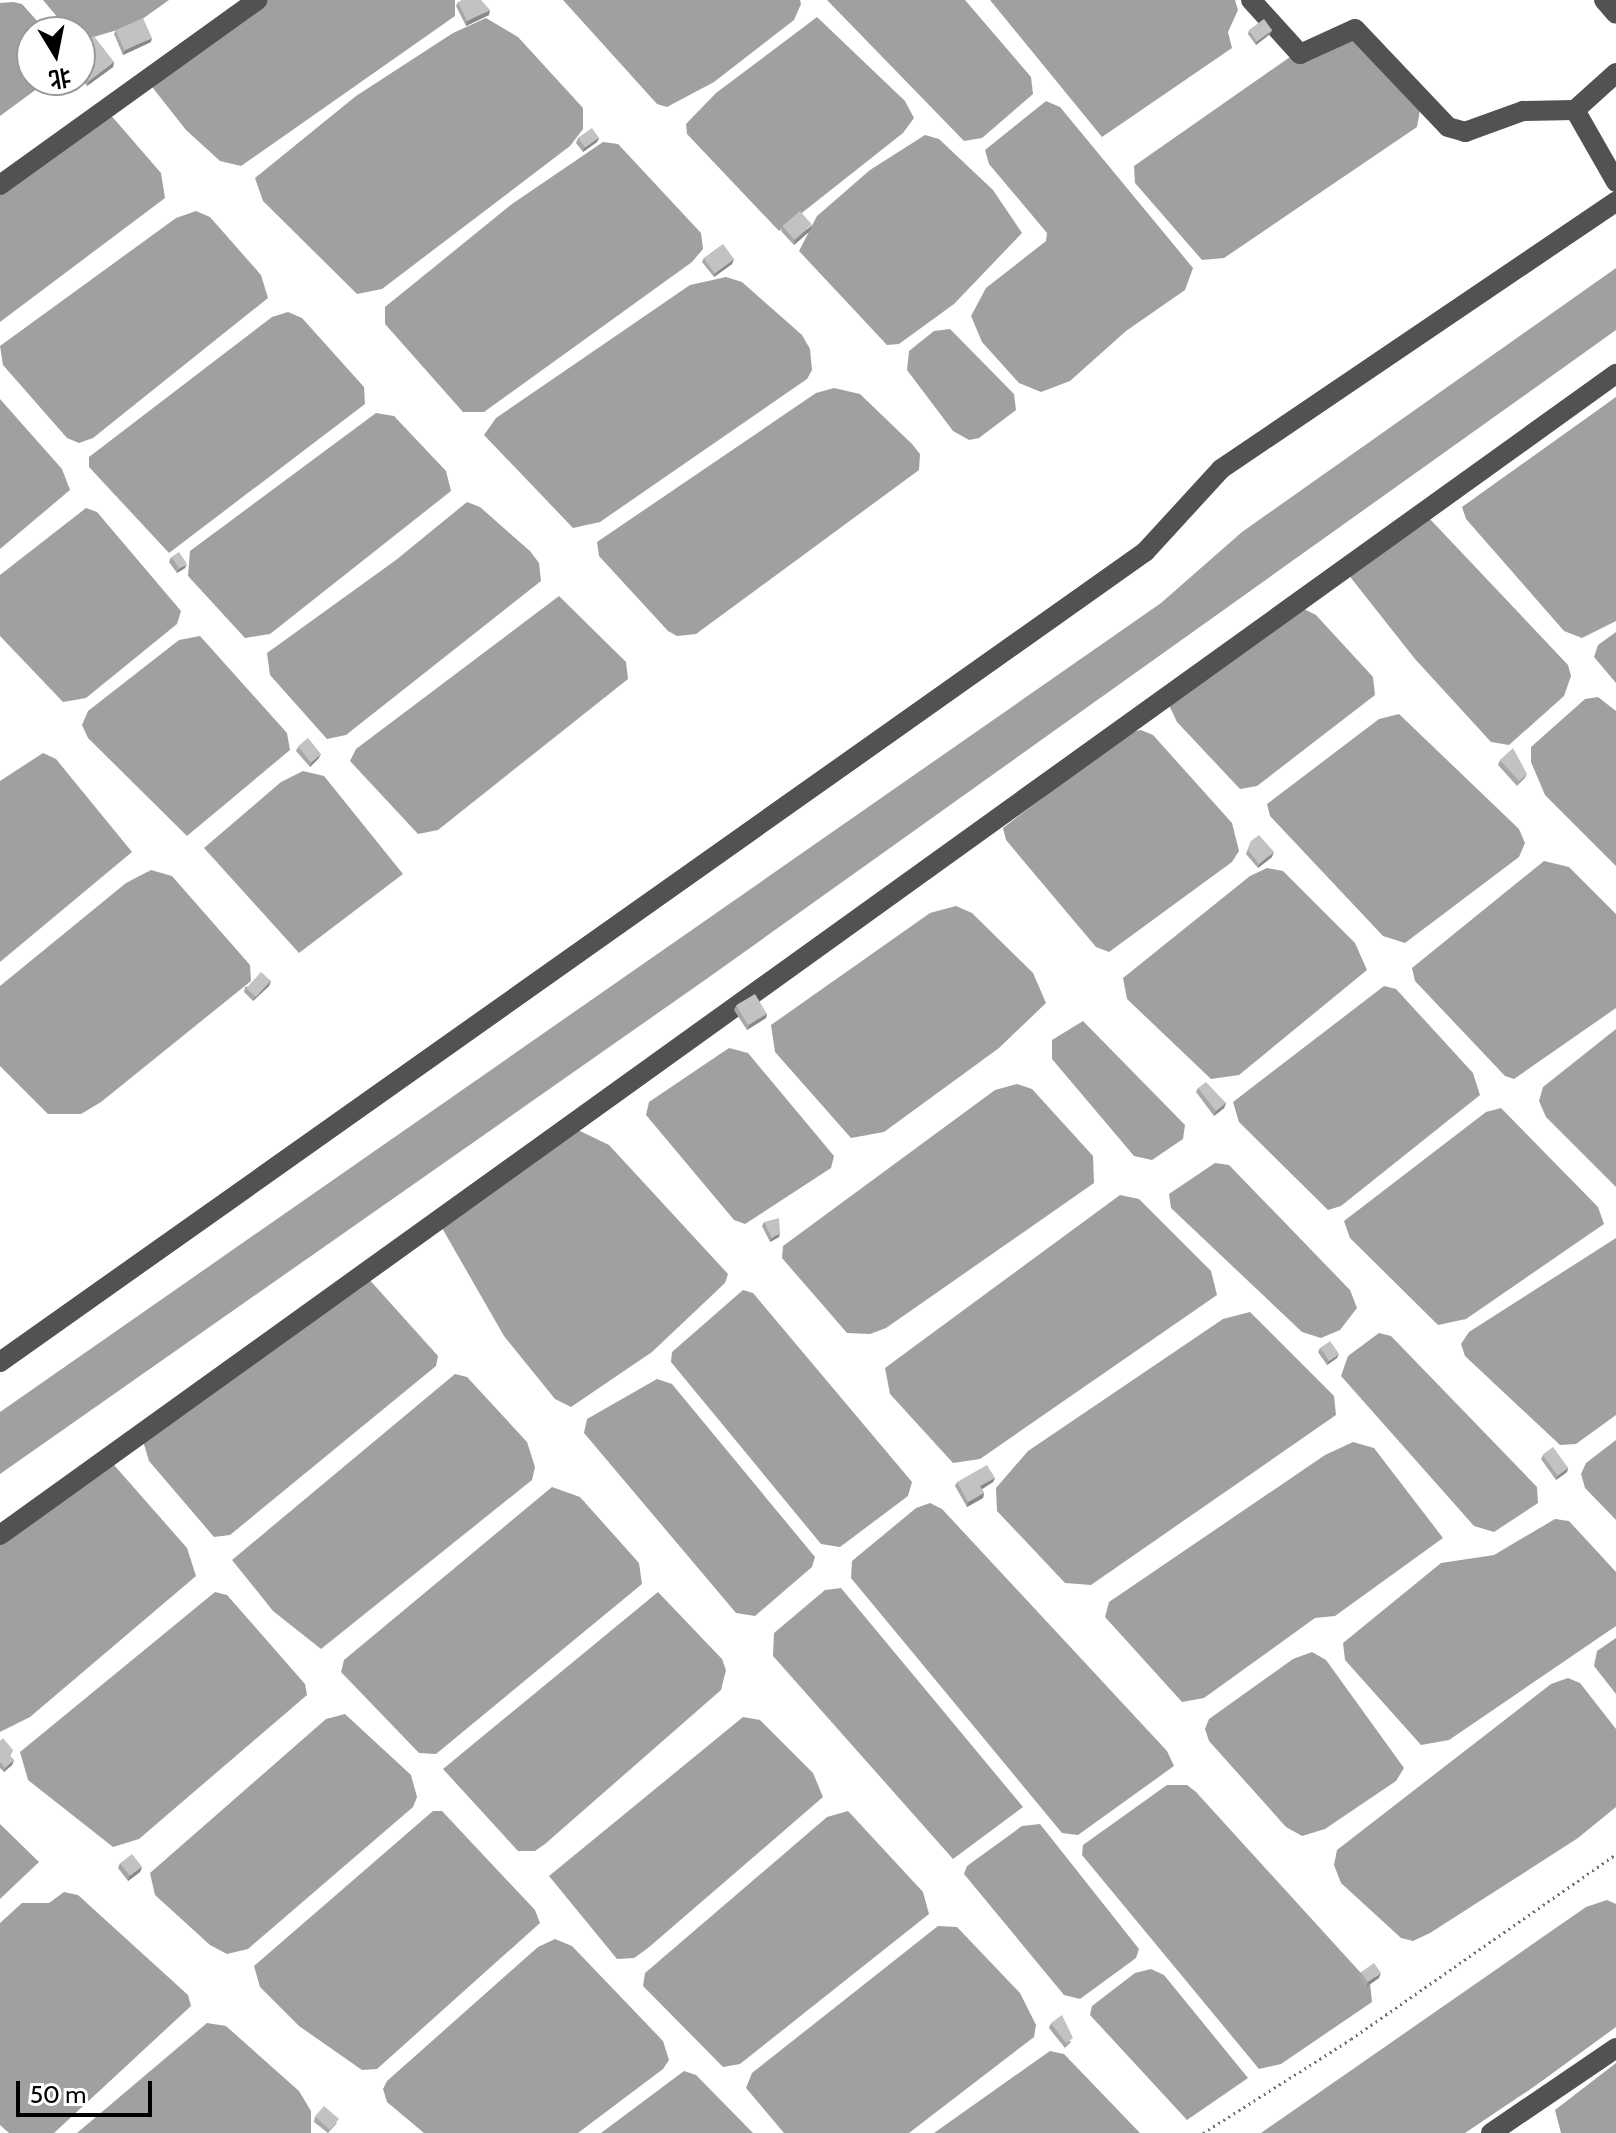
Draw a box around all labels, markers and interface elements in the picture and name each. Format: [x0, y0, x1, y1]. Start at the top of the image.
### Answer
north arrow [16, 16, 96, 96]
text: 北 [47, 63, 73, 93]
scale bar [20, 2065, 156, 2115]
text: 50 m [30, 2080, 86, 2109]

